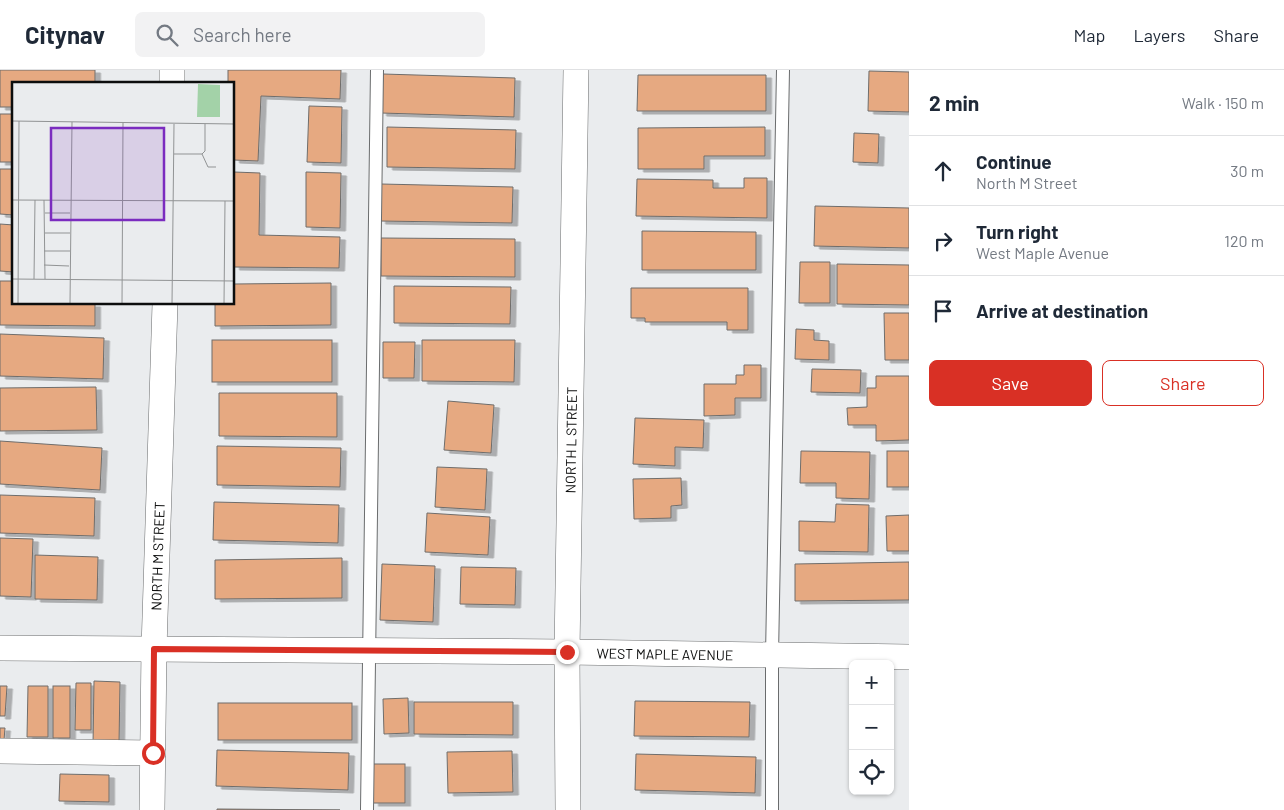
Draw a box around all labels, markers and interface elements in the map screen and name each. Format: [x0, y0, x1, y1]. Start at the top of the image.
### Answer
search box [135, 12, 485, 57]
text: Citynav [25, 20, 105, 49]
icon: search [153, 21, 181, 49]
text: Search here [193, 23, 292, 46]
text: Map [1073, 24, 1105, 46]
text: Layers [1133, 24, 1186, 46]
text: Share [1214, 24, 1259, 46]
inset map [12, 82, 235, 305]
text: 2 min [929, 90, 979, 115]
text: Walk · 150 m [1182, 93, 1264, 112]
text: Continue [976, 150, 1052, 173]
icon: ahead [929, 157, 957, 185]
text: 30 m [1230, 161, 1264, 180]
text: North M Street [976, 173, 1078, 192]
text: Turn right [976, 220, 1058, 243]
icon: right [929, 227, 957, 255]
text: 120 m [1224, 231, 1264, 250]
text: West Maple Avenue [976, 243, 1109, 262]
icon: arrive [929, 297, 957, 325]
text: Arrive at destination [976, 299, 1148, 322]
button: Save [929, 360, 1092, 406]
button: Share [1102, 360, 1264, 406]
street label: NORTH L STREET [561, 386, 580, 494]
street label: NORTH M STREET [147, 501, 167, 611]
route end [556, 641, 579, 664]
street label: WEST MAPLE AVENUE [596, 644, 733, 663]
map controls [849, 660, 894, 795]
button: + [849, 660, 894, 705]
button: − [849, 705, 894, 750]
route start [142, 742, 165, 765]
button: locate [849, 750, 894, 795]

